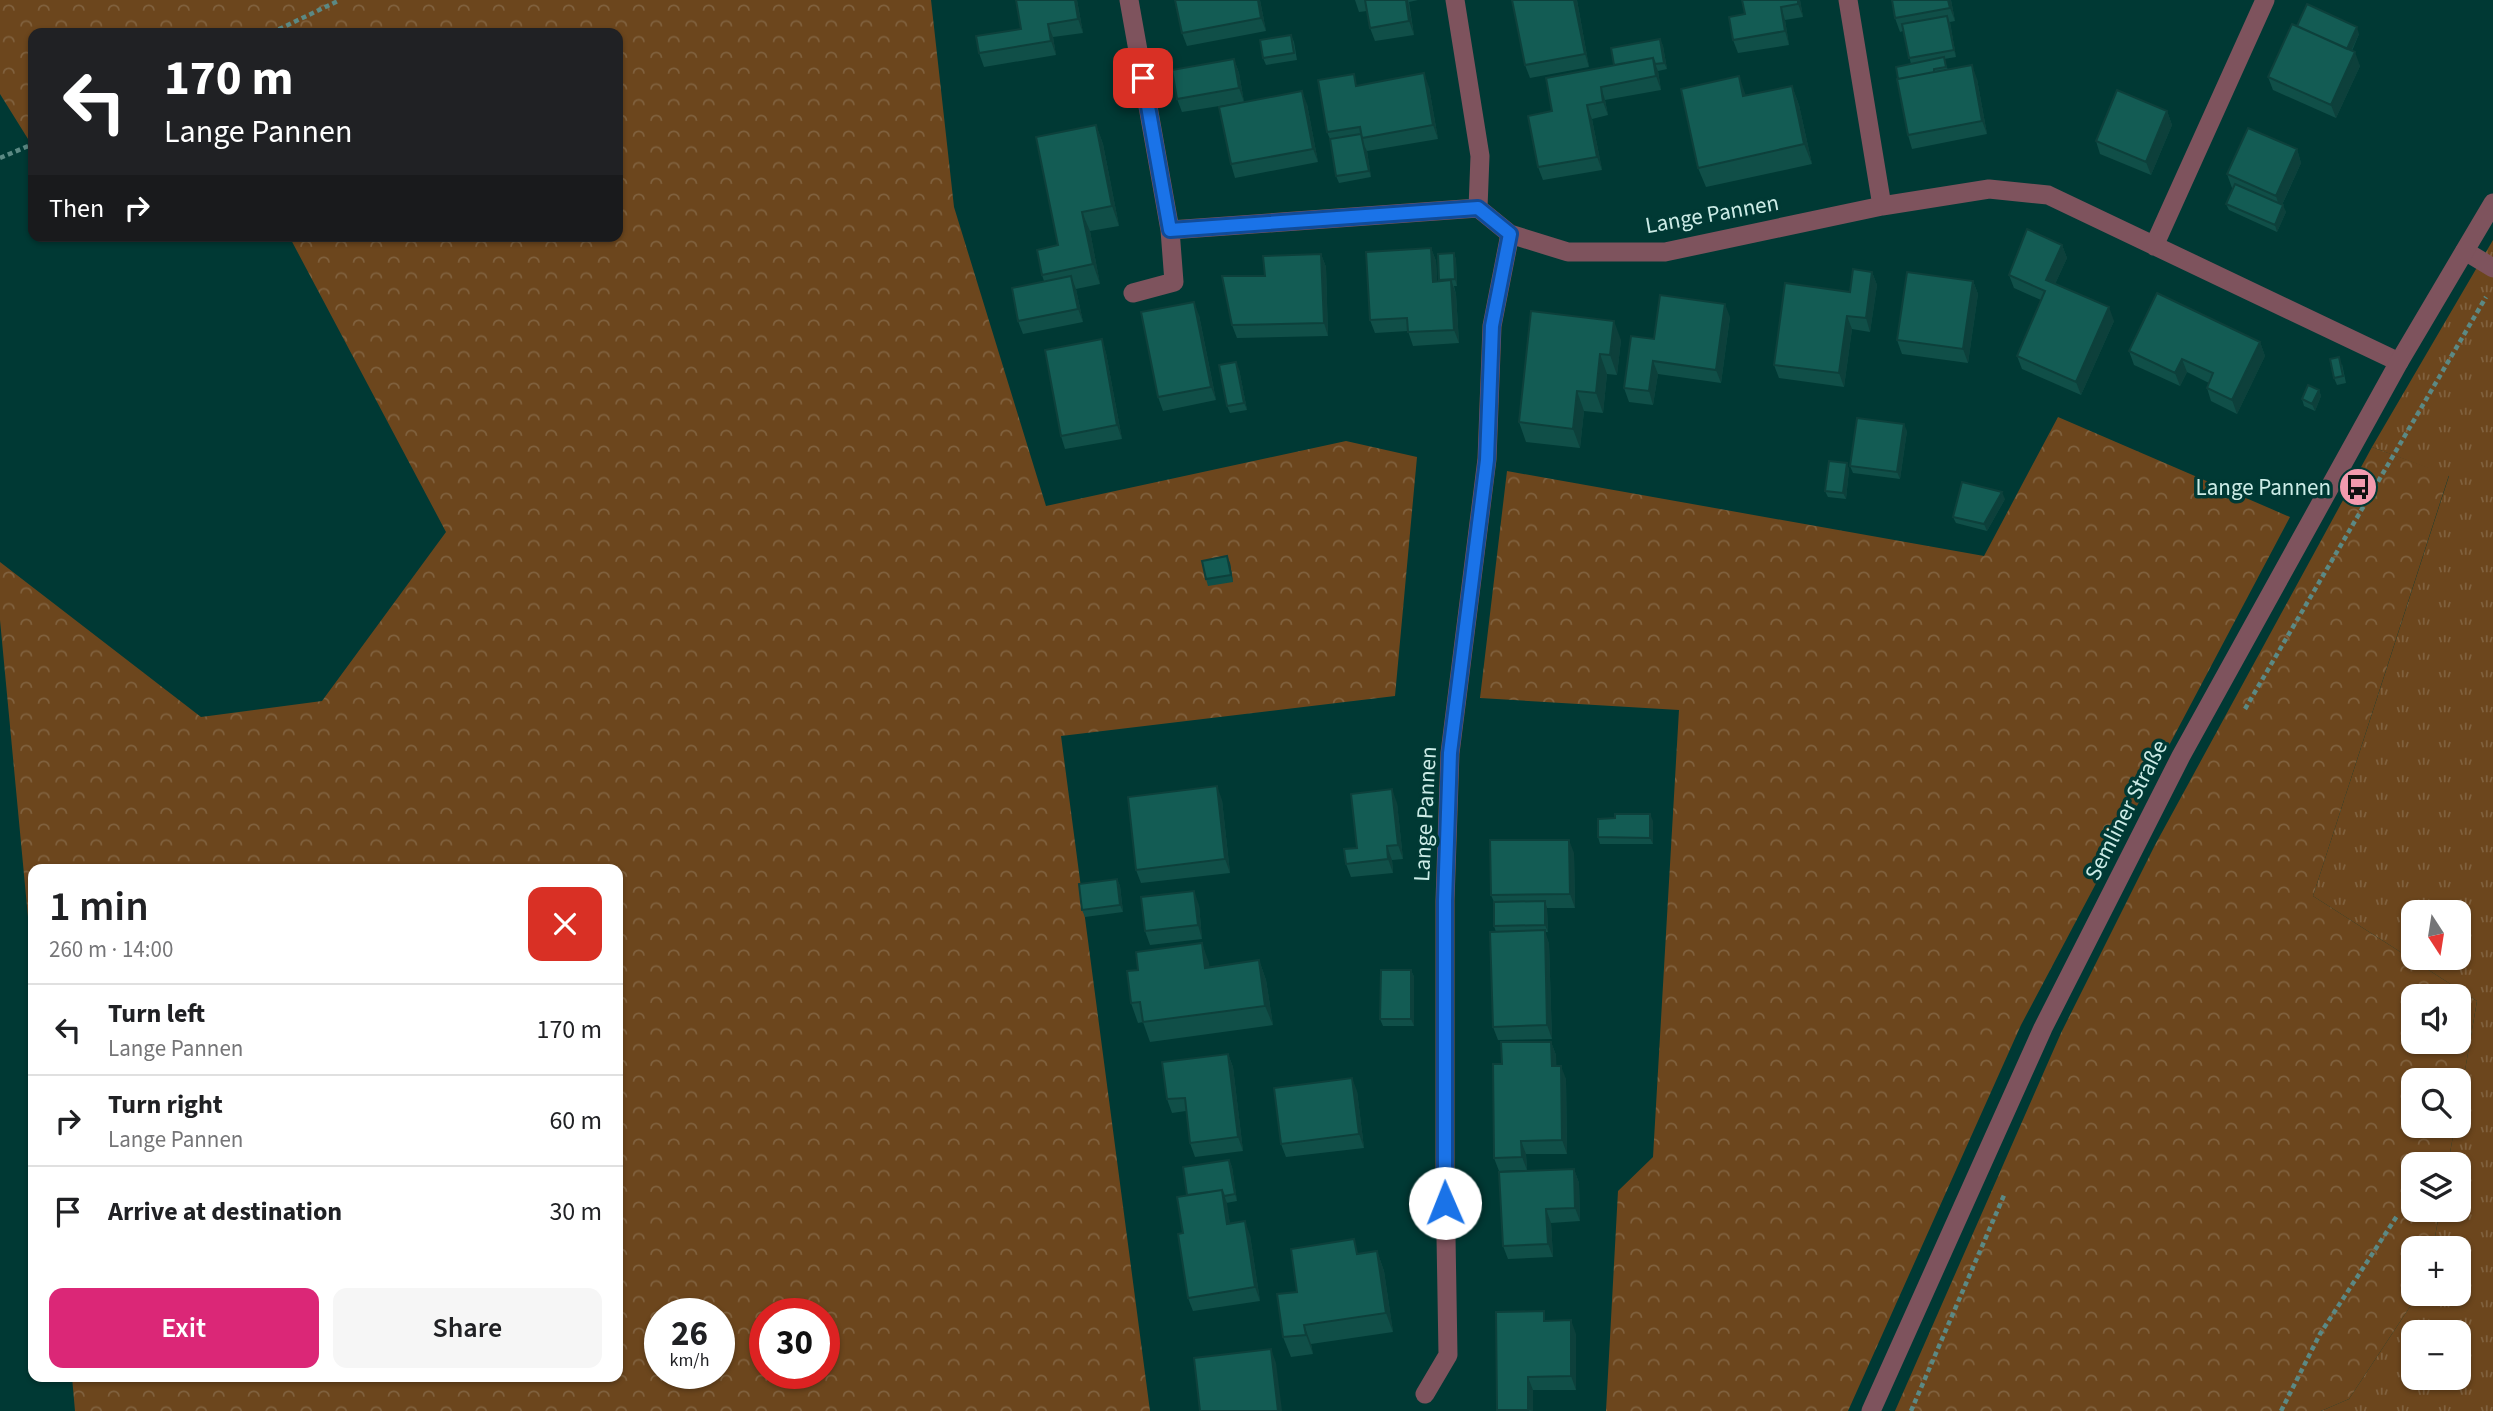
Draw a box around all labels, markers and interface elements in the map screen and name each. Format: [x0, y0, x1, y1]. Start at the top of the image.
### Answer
text: 170 m [164, 44, 293, 114]
pin [1113, 48, 1173, 108]
icon: left [49, 56, 140, 147]
icon: arrive [1124, 59, 1162, 97]
text: Lange Pannen [164, 109, 352, 155]
street label: Lange Pannen [1642, 186, 1782, 242]
icon: right [118, 189, 156, 227]
text: Then [49, 190, 104, 227]
bus stop icon: Lange Pannen [2337, 466, 2379, 508]
place label: Lange Pannen [2196, 471, 2331, 504]
street label: Semliner Straße [2076, 734, 2176, 886]
street label: Lange Pannen [1405, 746, 1445, 882]
text: 1 min [49, 877, 149, 937]
button: close [528, 887, 602, 961]
north arrow [2401, 900, 2471, 970]
map controls [2401, 900, 2471, 1390]
text: 260 m · 14:00 [49, 933, 173, 966]
button: sound [2401, 984, 2471, 1054]
text: Turn left [108, 995, 205, 1032]
icon: left [49, 1011, 87, 1049]
text: 170 m [536, 1011, 602, 1048]
text: Lange Pannen [108, 1032, 243, 1065]
button: search [2401, 1068, 2471, 1138]
text: Turn right [108, 1086, 223, 1123]
icon: right [49, 1102, 87, 1140]
text: 60 m [549, 1102, 602, 1139]
text: Lange Pannen [108, 1123, 243, 1156]
button: layers [2401, 1152, 2471, 1222]
position arrow [1408, 1166, 1482, 1240]
icon: arrive [49, 1193, 87, 1231]
text: Arrive at destination [108, 1193, 342, 1230]
text: 30 m [549, 1193, 602, 1230]
button: + [2401, 1236, 2471, 1306]
button: Exit [49, 1288, 319, 1368]
button: Share [333, 1288, 602, 1368]
speed limit sign: 30 [749, 1298, 840, 1389]
text: 26 [671, 1309, 708, 1359]
button: − [2401, 1320, 2471, 1390]
text: km/h [670, 1348, 709, 1373]

